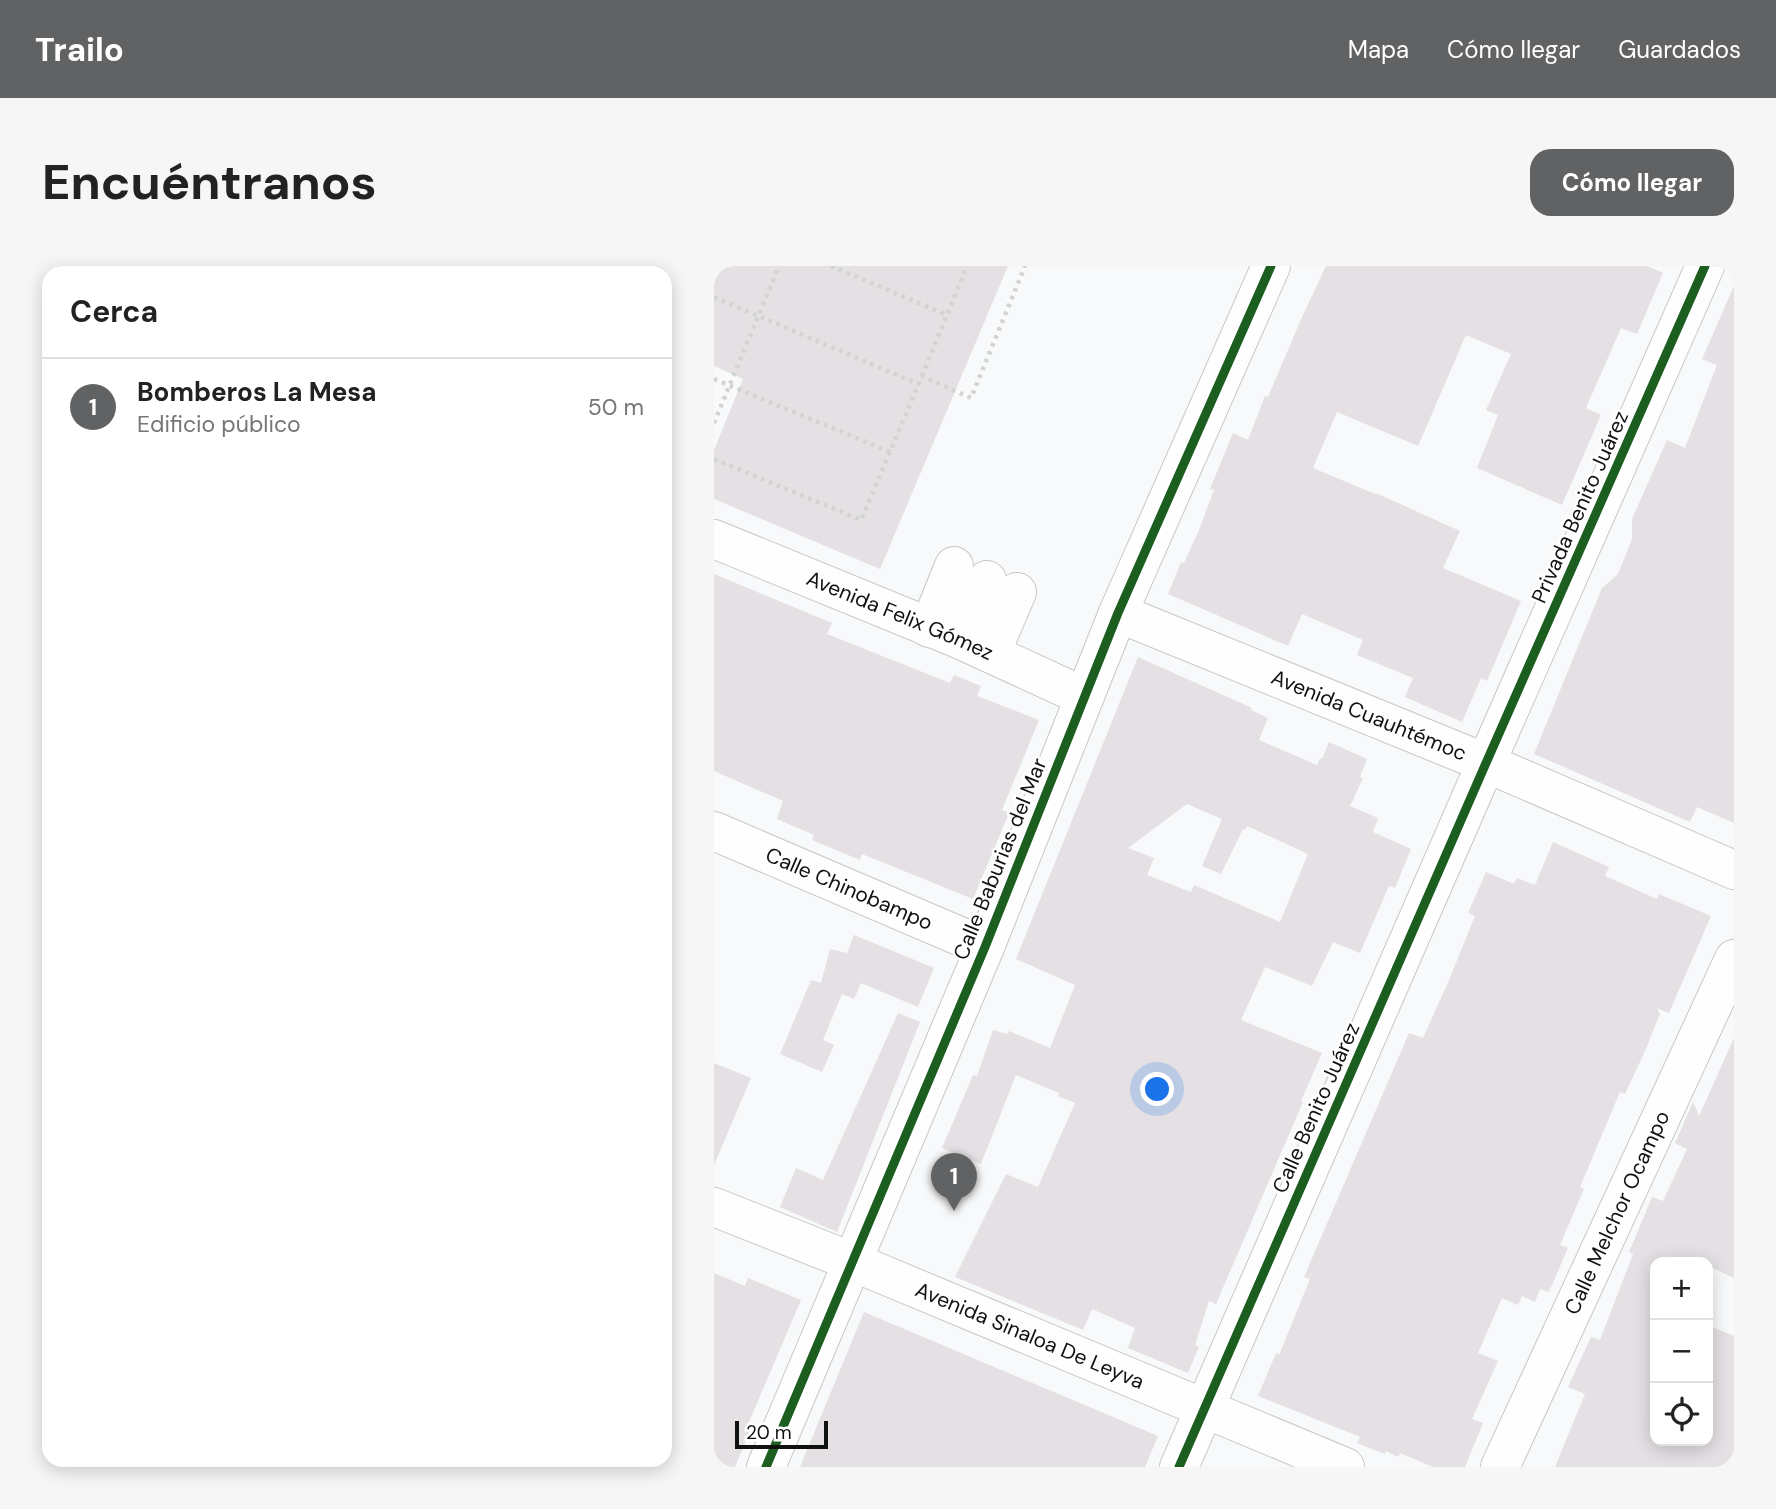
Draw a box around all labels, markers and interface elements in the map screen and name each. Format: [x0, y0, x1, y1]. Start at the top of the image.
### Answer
text: Trailo [35, 28, 124, 71]
text: Mapa [1348, 34, 1409, 65]
text: Cómo llegar [1447, 34, 1580, 65]
text: Guardados [1618, 34, 1741, 65]
button: Cómo llegar [1530, 149, 1734, 216]
text: Encuéntranos [42, 150, 377, 214]
text: Cerca [70, 292, 158, 331]
text: Bomberos La Mesa [137, 375, 376, 409]
text: 1 [89, 392, 97, 422]
text: 50 m [588, 392, 644, 422]
street label: Privada Benito Juárez [1525, 406, 1635, 608]
text: Edificio público [137, 409, 301, 439]
street label: Avenida Felix Gómez [802, 564, 998, 667]
street label: Avenida Cuauhtémoc [1267, 663, 1471, 768]
street label: Calle Baburias del Mar [947, 754, 1053, 964]
street label: Calle Chinobampo [761, 841, 937, 937]
street label: Calle Benito Juárez [1266, 1018, 1366, 1198]
your location [1140, 1072, 1174, 1106]
street label: Calle Melchor Ocampo [1558, 1106, 1676, 1319]
pin: 1 [931, 1153, 977, 1211]
map controls [1650, 1257, 1713, 1446]
button: + [1650, 1257, 1713, 1320]
street label: Avenida Sinaloa De Leyva [911, 1276, 1148, 1396]
button: − [1650, 1320, 1713, 1383]
button: locate [1650, 1383, 1713, 1446]
scale bar [735, 1418, 828, 1450]
text: 20 m [746, 1420, 792, 1445]

